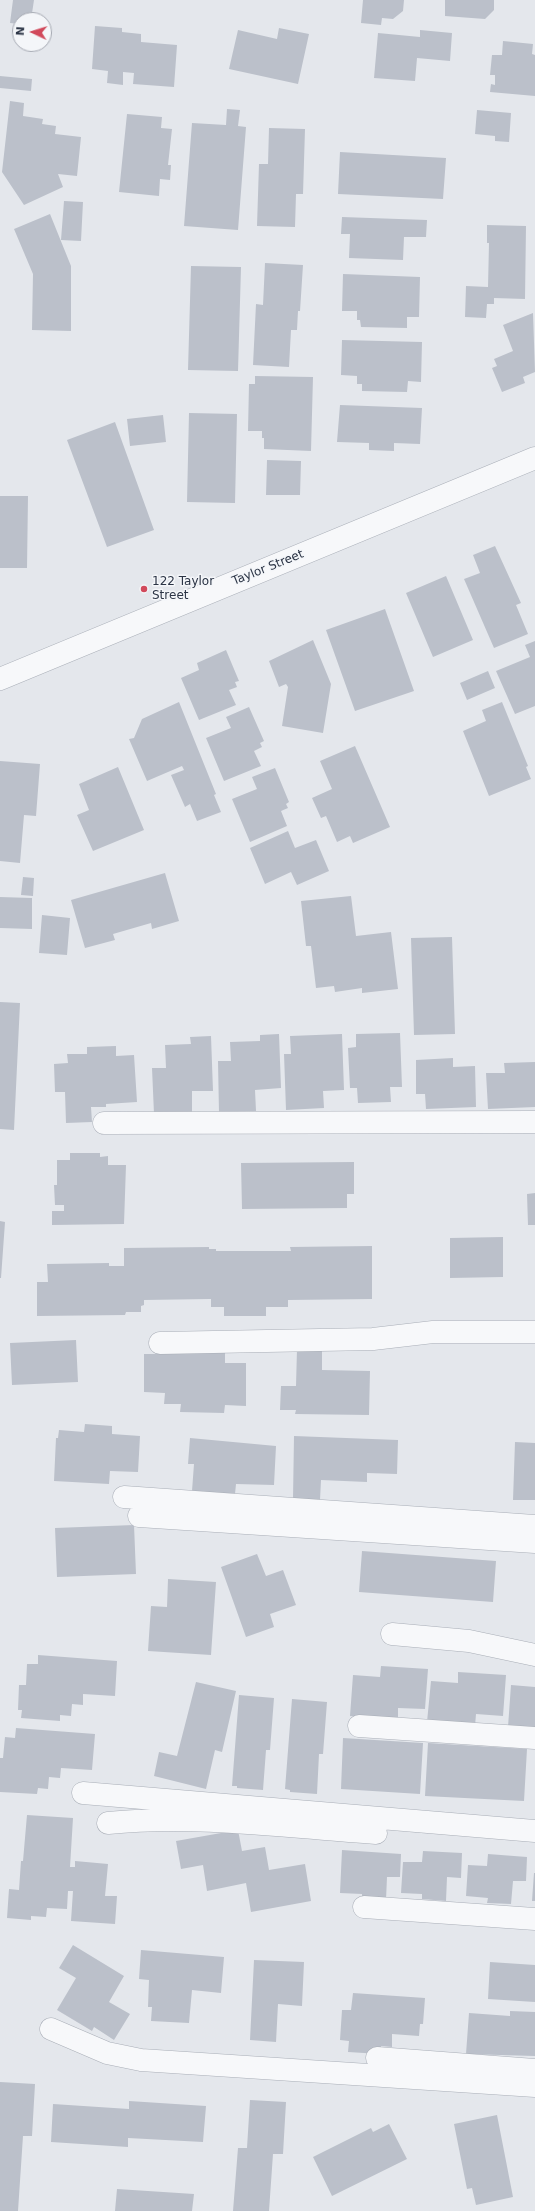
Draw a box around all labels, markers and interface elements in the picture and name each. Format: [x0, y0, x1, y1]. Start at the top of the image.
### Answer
north arrow [12, 12, 52, 52]
text: N [14, 26, 27, 36]
street label: Taylor Street [230, 547, 306, 589]
place label: 122 Taylor Street [152, 575, 214, 603]
marker: 122 Taylor Street [139, 584, 149, 594]

